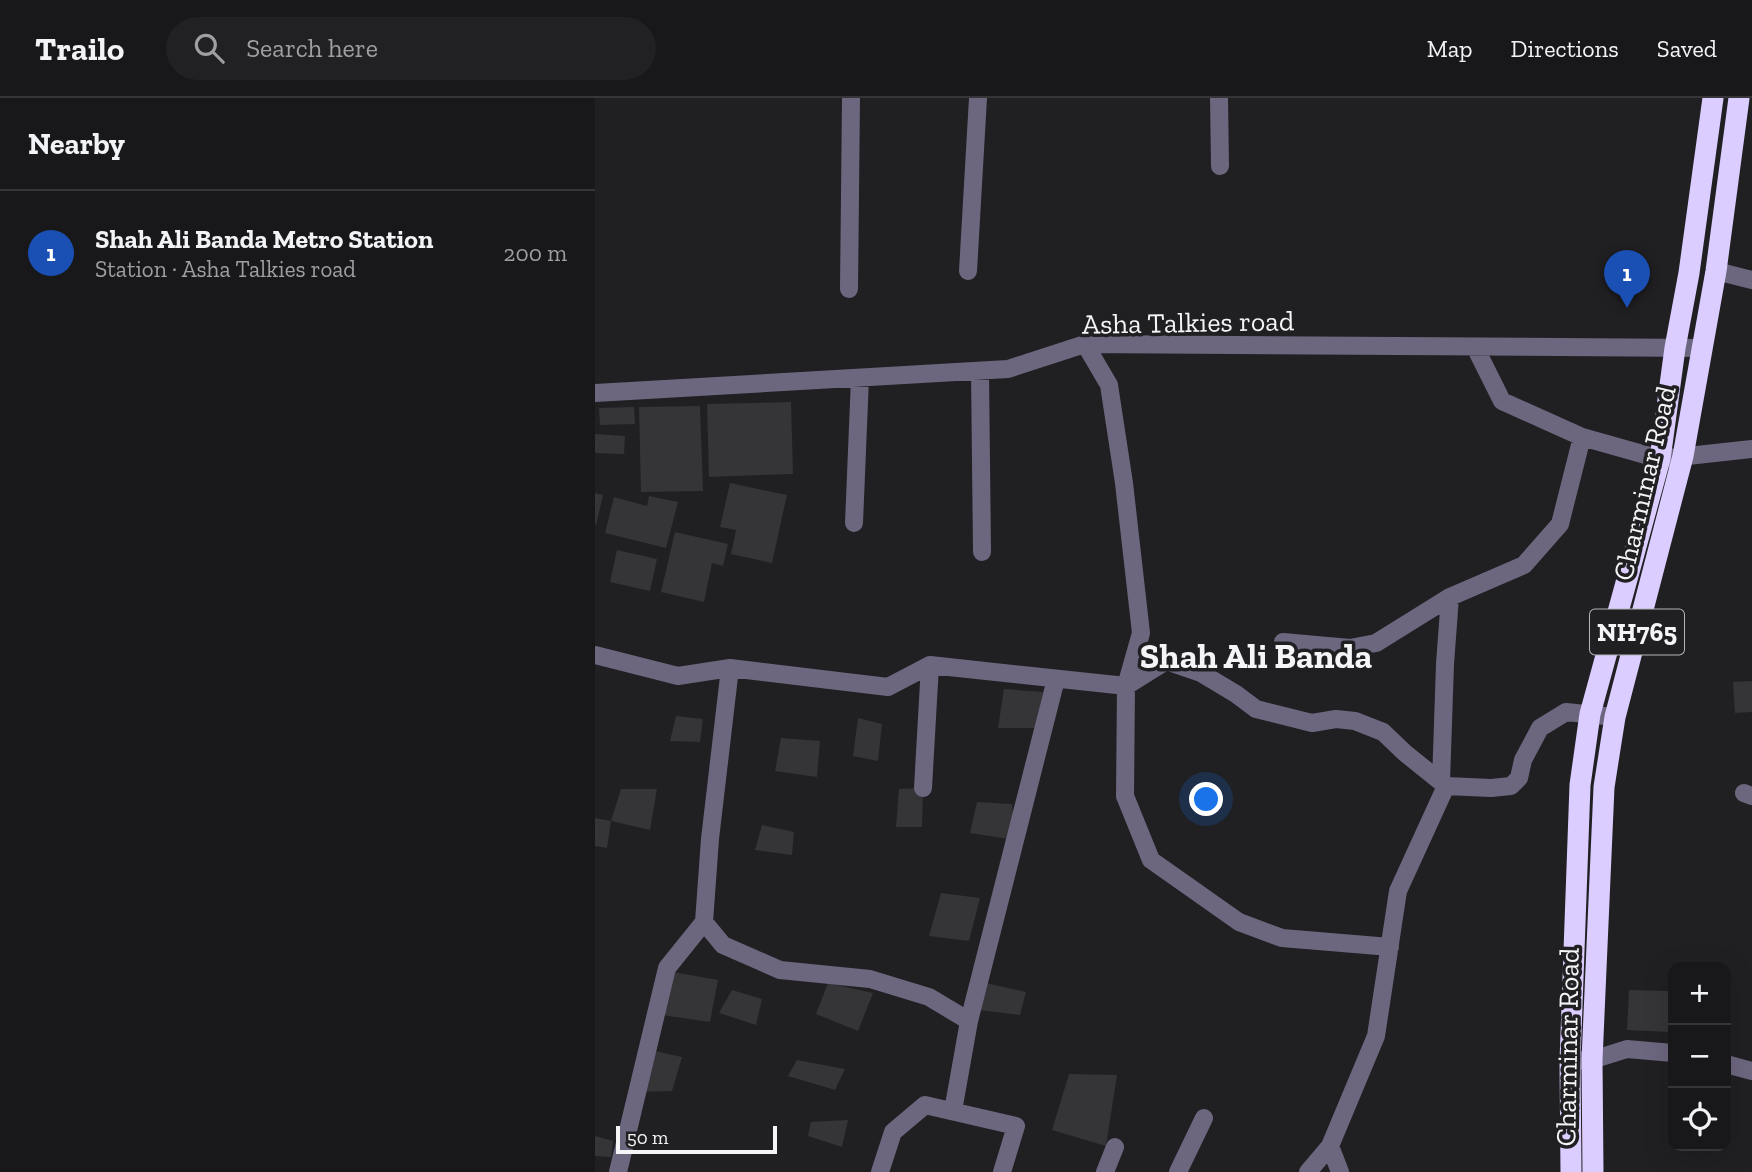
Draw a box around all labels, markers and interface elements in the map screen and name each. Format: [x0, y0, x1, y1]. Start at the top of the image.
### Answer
search box [166, 17, 656, 80]
text: Trailo [35, 29, 124, 68]
icon: search [190, 29, 228, 67]
text: Search here [246, 32, 378, 64]
text: Map [1427, 34, 1473, 63]
text: Directions [1511, 34, 1619, 63]
text: Saved [1657, 34, 1717, 63]
text: Nearby [28, 126, 125, 162]
text: Shah Ali Banda Metro Station [95, 223, 433, 255]
text: 1 [46, 239, 56, 267]
text: 200 m [504, 239, 567, 267]
pin: 1 [1604, 250, 1650, 308]
text: Station · Asha Talkies road [95, 255, 356, 283]
street label: Asha Talkies road [1082, 304, 1294, 341]
street label: Charminar Road [1606, 383, 1683, 584]
road number: NH765 [1590, 610, 1684, 654]
district label: Shah Ali Banda [1140, 635, 1372, 677]
your location [1189, 782, 1223, 816]
street label: Charminar Road [1549, 947, 1586, 1147]
map controls [1668, 962, 1731, 1151]
button: + [1668, 962, 1731, 1025]
button: − [1668, 1025, 1731, 1088]
button: locate [1668, 1088, 1731, 1151]
scale bar [616, 1123, 777, 1155]
text: 50 m [627, 1126, 668, 1149]

